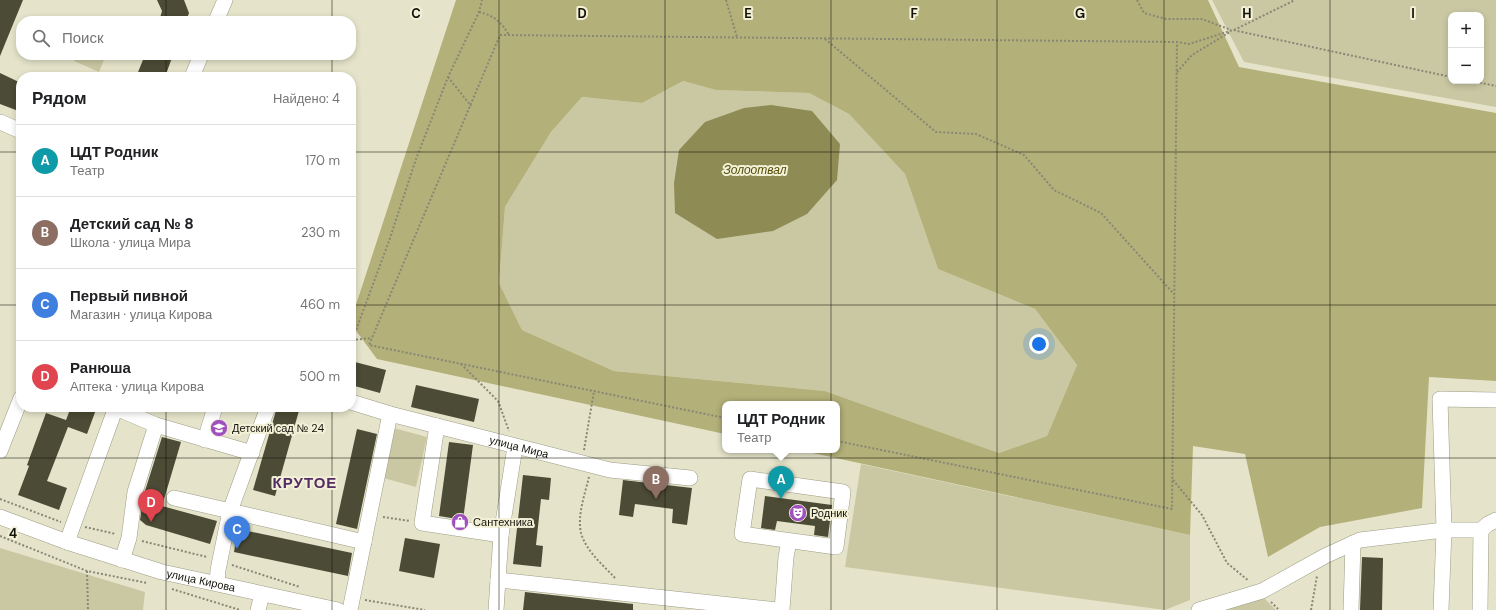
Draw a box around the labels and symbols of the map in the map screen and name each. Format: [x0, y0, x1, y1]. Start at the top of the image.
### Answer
text: C [411, 5, 421, 22]
text: D [577, 5, 587, 22]
text: E [744, 5, 752, 22]
text: F [910, 5, 918, 22]
text: G [1075, 5, 1085, 22]
text: H [1242, 5, 1252, 22]
text: I [1411, 5, 1415, 22]
water label: Золоотвал [723, 162, 787, 178]
your location [1029, 334, 1049, 354]
school or university icon: Детский сад № 24 [209, 418, 229, 438]
place label: Детский сад № 24 [232, 421, 324, 435]
street label: улица Мира [488, 433, 551, 461]
pin: B [643, 466, 669, 499]
pin: A [768, 466, 794, 499]
district label: КРУТОЕ [273, 473, 337, 493]
pin: D [138, 489, 164, 522]
theatre icon: Родник [788, 503, 808, 523]
place label: Родник [811, 506, 847, 520]
shop icon: Сантехника [450, 512, 470, 532]
place label: Сантехника [473, 515, 534, 529]
pin: C [224, 516, 250, 549]
text: 4 [9, 525, 17, 542]
street label: улица Кирова [165, 566, 237, 595]

